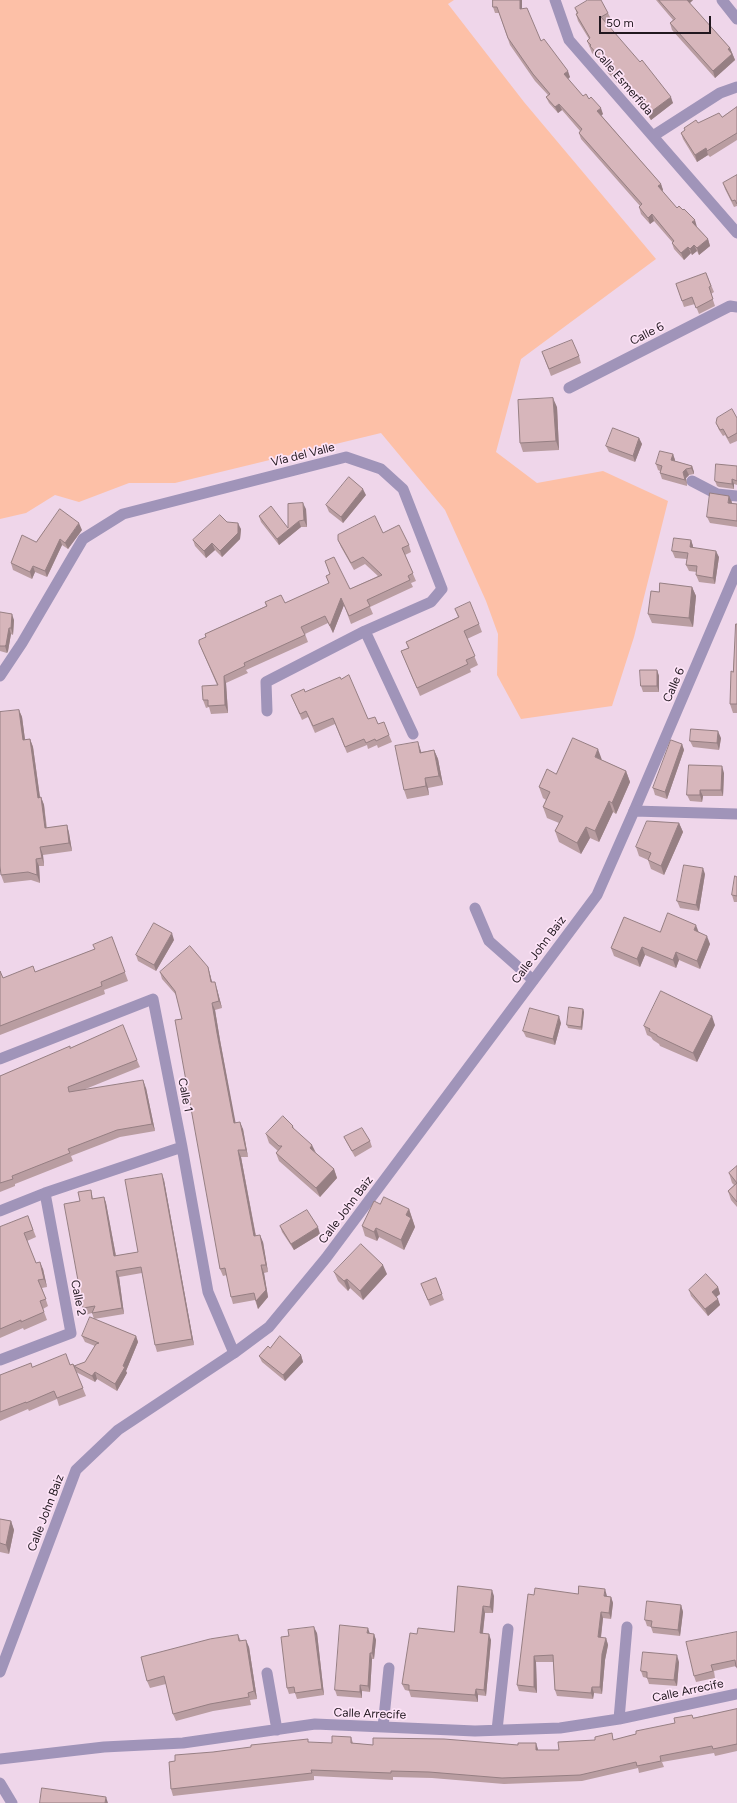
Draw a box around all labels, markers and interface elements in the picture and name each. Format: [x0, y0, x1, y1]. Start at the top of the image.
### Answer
scale bar [601, 8, 713, 34]
text: 50 m [606, 16, 634, 30]
street label: Calle Esmerfida [590, 46, 656, 118]
street label: Calle 6 [628, 319, 666, 349]
street label: Vía del Valle [270, 440, 336, 470]
street label: Calle 6 [660, 665, 688, 705]
street label: Calle John Baiz [509, 913, 569, 987]
street label: Calle 1 [175, 1077, 195, 1113]
street label: Calle John Baiz [316, 1173, 376, 1247]
street label: Calle 2 [67, 1279, 89, 1317]
street label: Calle John Baiz [25, 1473, 67, 1553]
street label: Calle Arrecife [651, 1676, 725, 1706]
street label: Calle Arrecife [333, 1706, 407, 1722]

